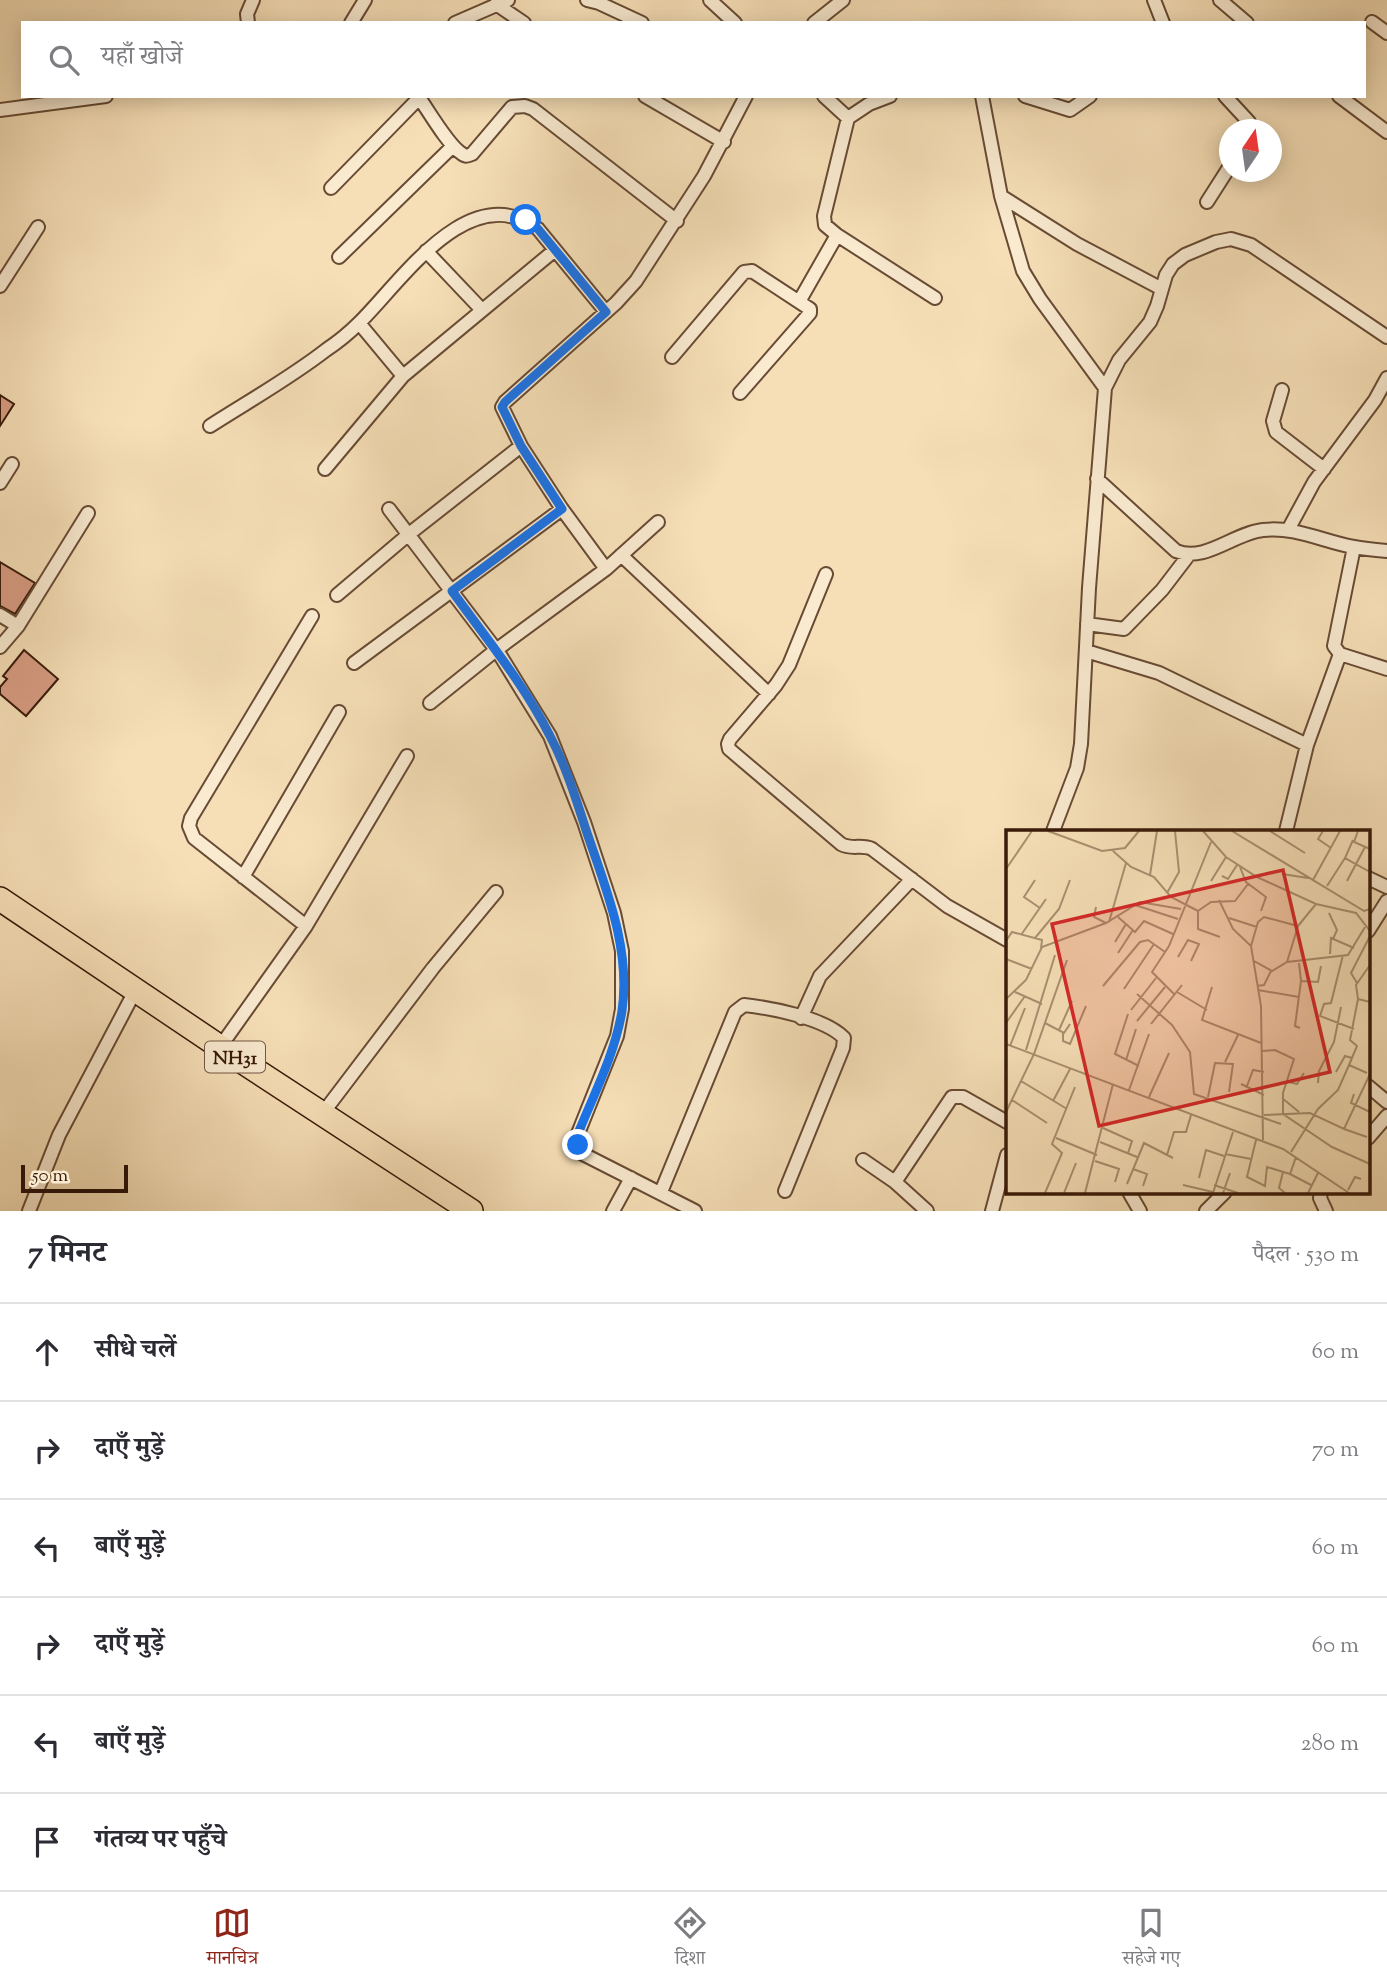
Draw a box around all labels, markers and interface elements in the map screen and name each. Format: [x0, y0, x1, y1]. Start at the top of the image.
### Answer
search box [21, 21, 1366, 98]
text: यहाँ खोजें [101, 39, 183, 76]
icon: search [45, 41, 83, 79]
north arrow [1219, 119, 1282, 182]
route start [510, 204, 541, 235]
inset map [1006, 830, 1370, 1194]
road number: NH31 [205, 1042, 265, 1072]
route end [562, 1129, 593, 1160]
scale bar [21, 1162, 128, 1194]
text: 50 m [32, 1163, 68, 1190]
text: 7 मिनट [28, 1233, 106, 1276]
text: पैदल · 530 m [1253, 1239, 1359, 1272]
text: सीधे चलें [95, 1332, 176, 1369]
icon: ahead [28, 1333, 66, 1371]
text: 60 m [1311, 1336, 1359, 1369]
text: दाएँ मुड़ें [95, 1430, 164, 1467]
icon: right [28, 1431, 66, 1469]
text: 70 m [1312, 1434, 1359, 1467]
text: बाएँ मुड़ें [95, 1528, 165, 1565]
icon: left [28, 1529, 66, 1567]
text: 60 m [1311, 1532, 1359, 1565]
text: दाएँ मुड़ें [95, 1626, 164, 1663]
icon: right [28, 1627, 66, 1665]
text: 60 m [1311, 1630, 1359, 1663]
text: बाएँ मुड़ें [95, 1724, 165, 1761]
icon: left [28, 1725, 66, 1763]
text: 280 m [1301, 1728, 1359, 1761]
text: गंतव्य पर पहुँचे [95, 1822, 226, 1859]
icon: arrive [28, 1823, 66, 1861]
tab: मानचित्र [207, 1904, 258, 1976]
tab: दिशा [671, 1904, 709, 1976]
tab: सहेजे गए [1122, 1904, 1180, 1976]

